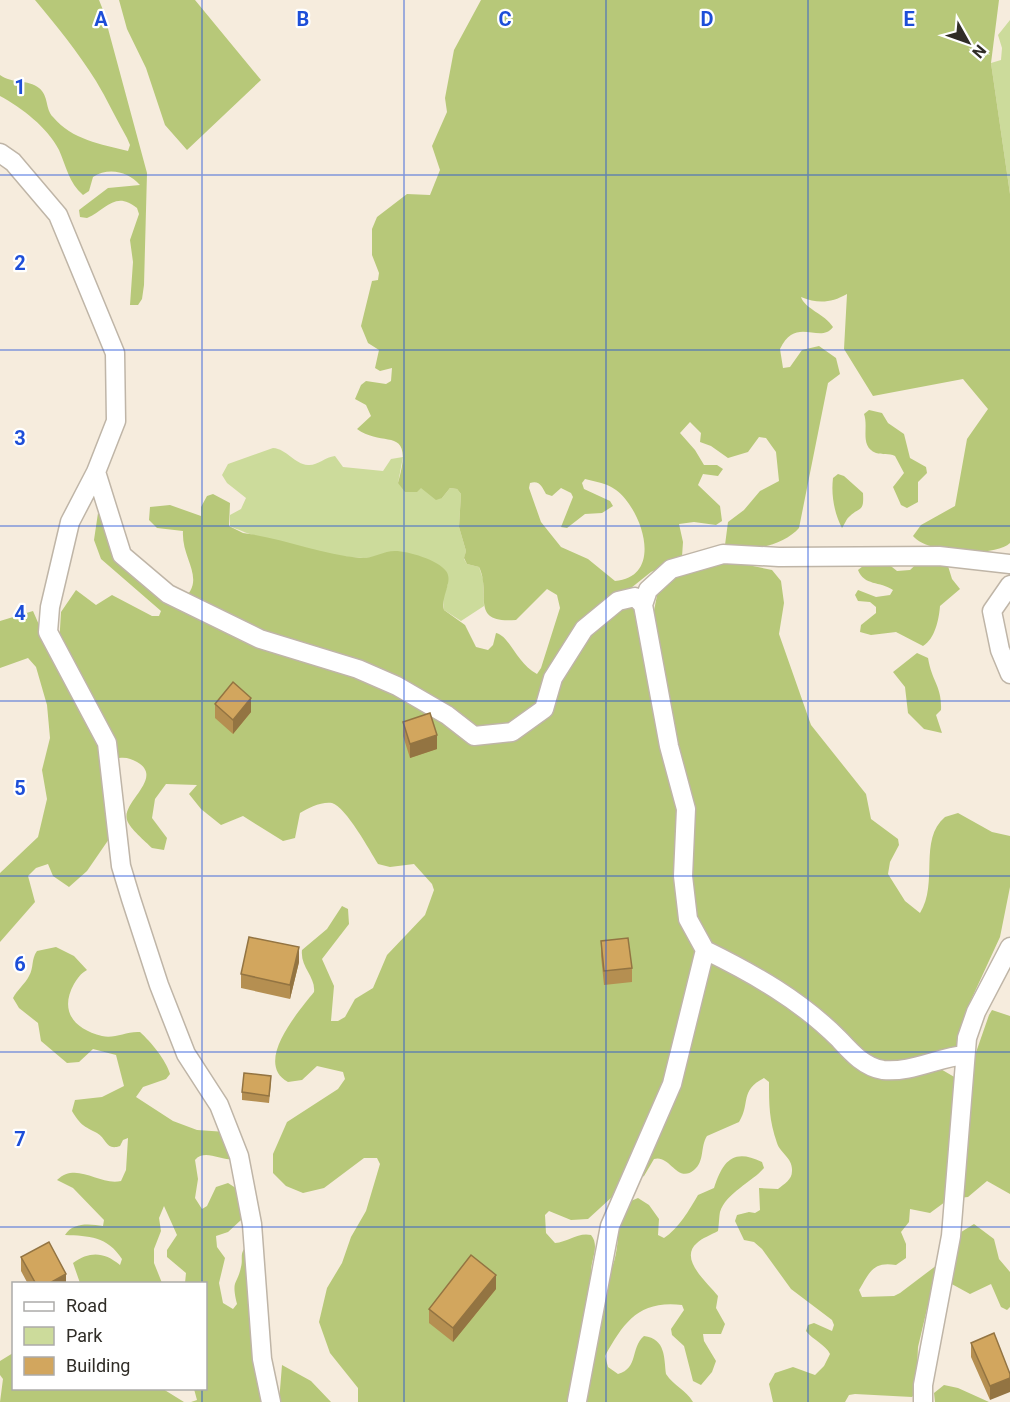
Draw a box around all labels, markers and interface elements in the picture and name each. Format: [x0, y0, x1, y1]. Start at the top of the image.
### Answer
text: A [94, 7, 108, 31]
text: B [297, 7, 309, 31]
text: C [498, 7, 512, 31]
text: D [701, 7, 714, 31]
text: E [903, 7, 915, 31]
north arrow [938, 12, 998, 72]
text: N [968, 41, 990, 62]
text: 1 [14, 75, 26, 99]
text: 2 [14, 251, 26, 275]
text: 3 [14, 426, 26, 450]
text: 4 [14, 601, 26, 625]
text: 5 [14, 776, 26, 800]
text: 6 [14, 952, 26, 976]
text: 7 [14, 1127, 26, 1151]
legend [12, 1282, 207, 1390]
text: Road [66, 1295, 107, 1316]
text: Park [66, 1325, 103, 1346]
text: Building [66, 1355, 130, 1376]

